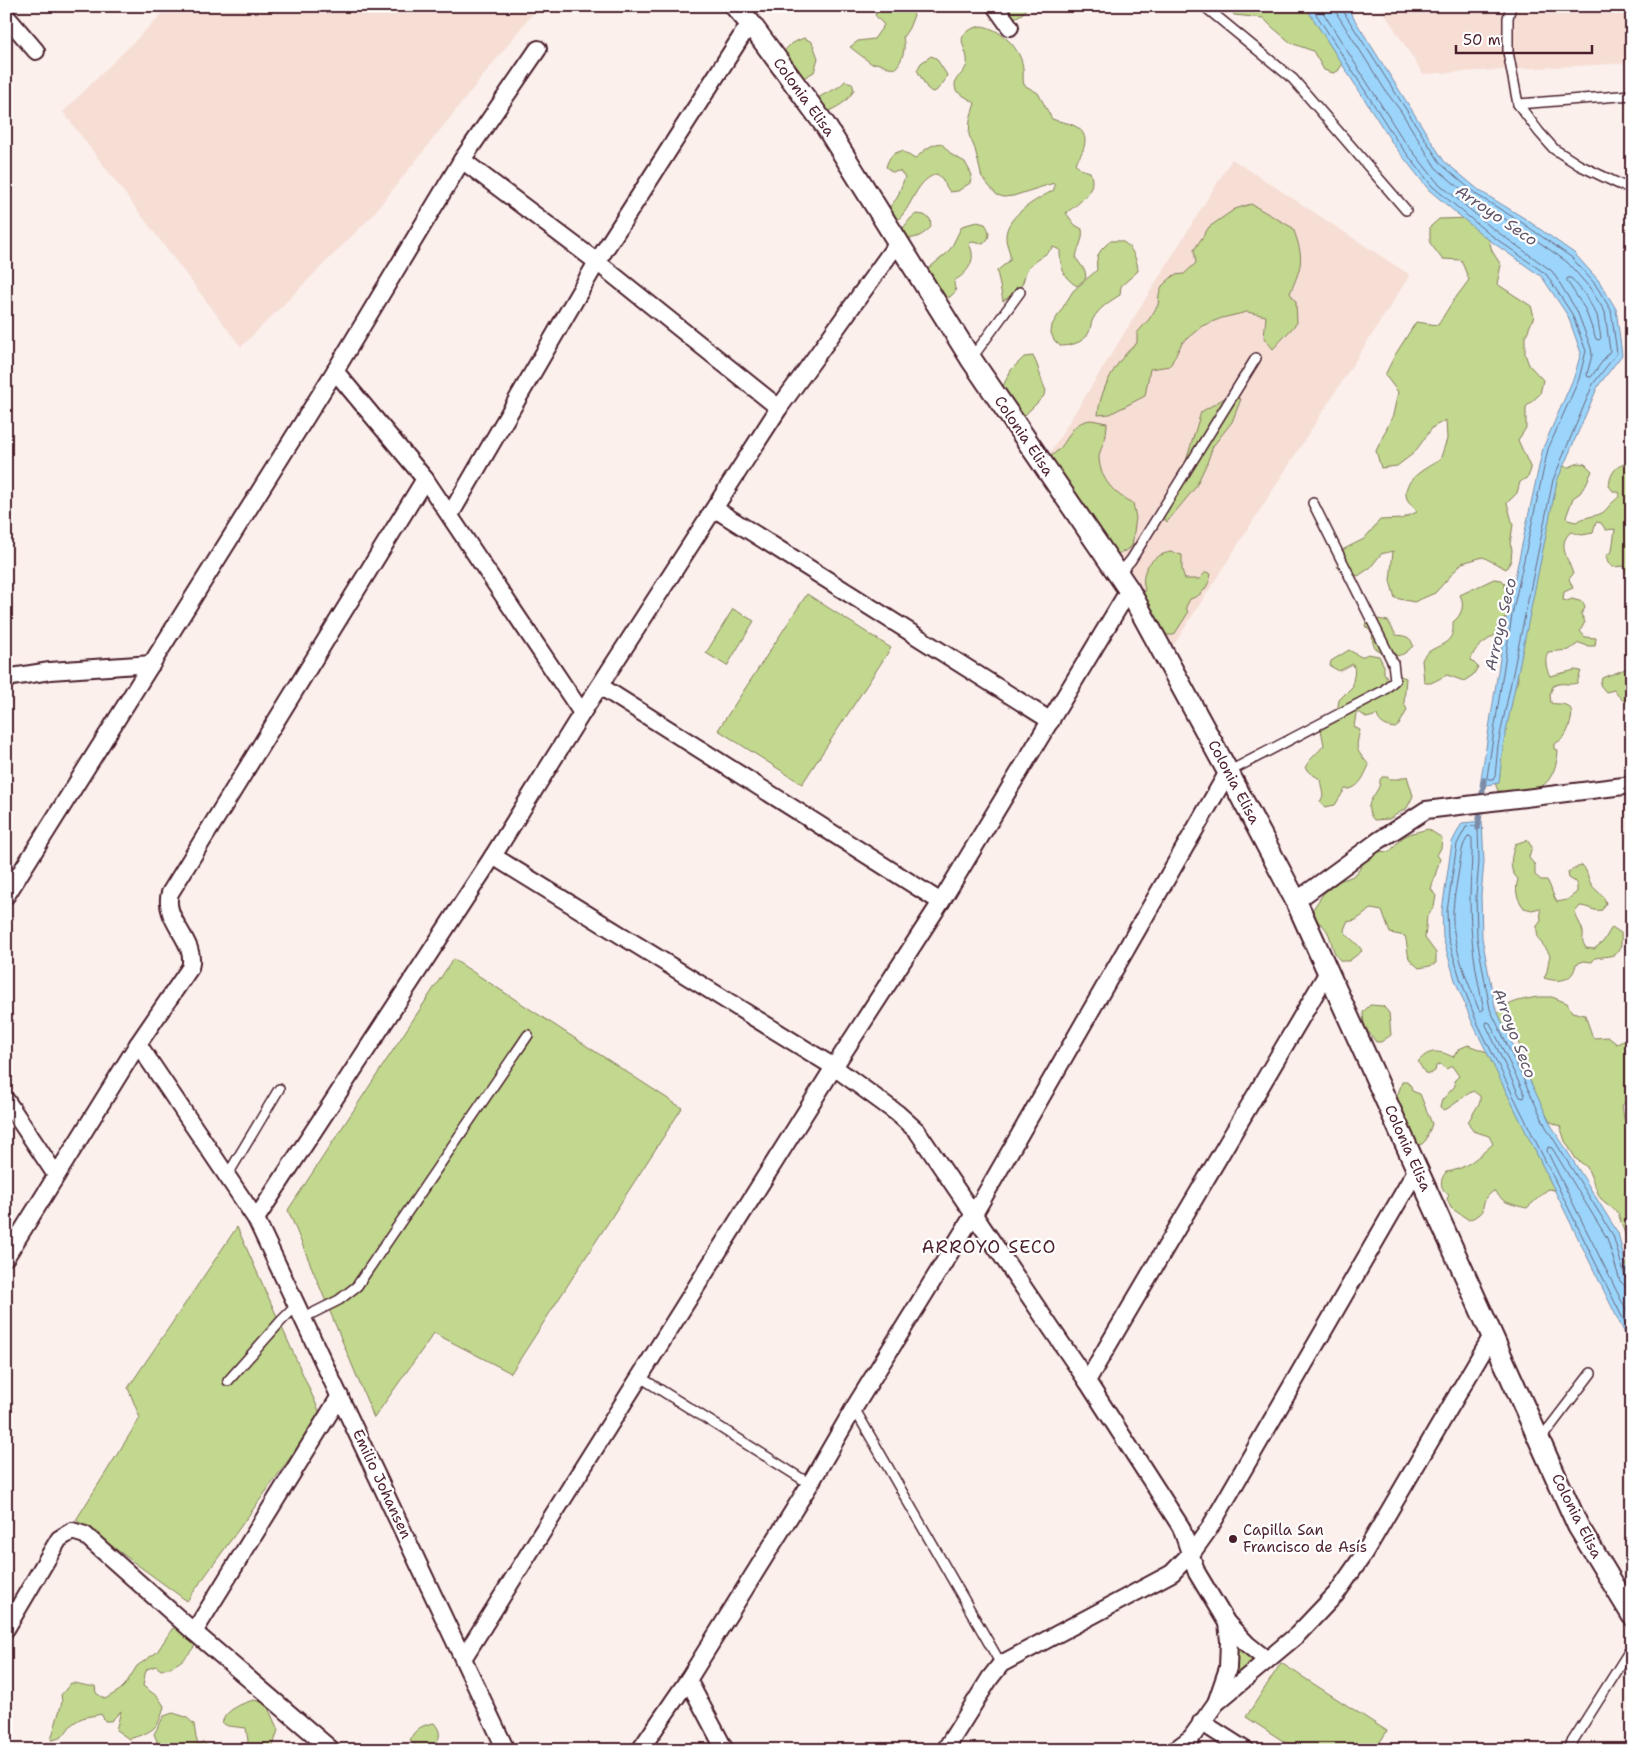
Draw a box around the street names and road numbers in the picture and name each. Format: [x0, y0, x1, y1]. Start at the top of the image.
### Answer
street label: Colonia Elisa [769, 54, 840, 141]
street label: Colonia Elisa [990, 392, 1059, 481]
street label: Colonia Elisa [1203, 736, 1265, 828]
street label: Colonia Elisa [1380, 1102, 1436, 1195]
street label: Emilio Johansen [348, 1426, 416, 1542]
street label: Colonia Elisa [1547, 1470, 1607, 1562]

